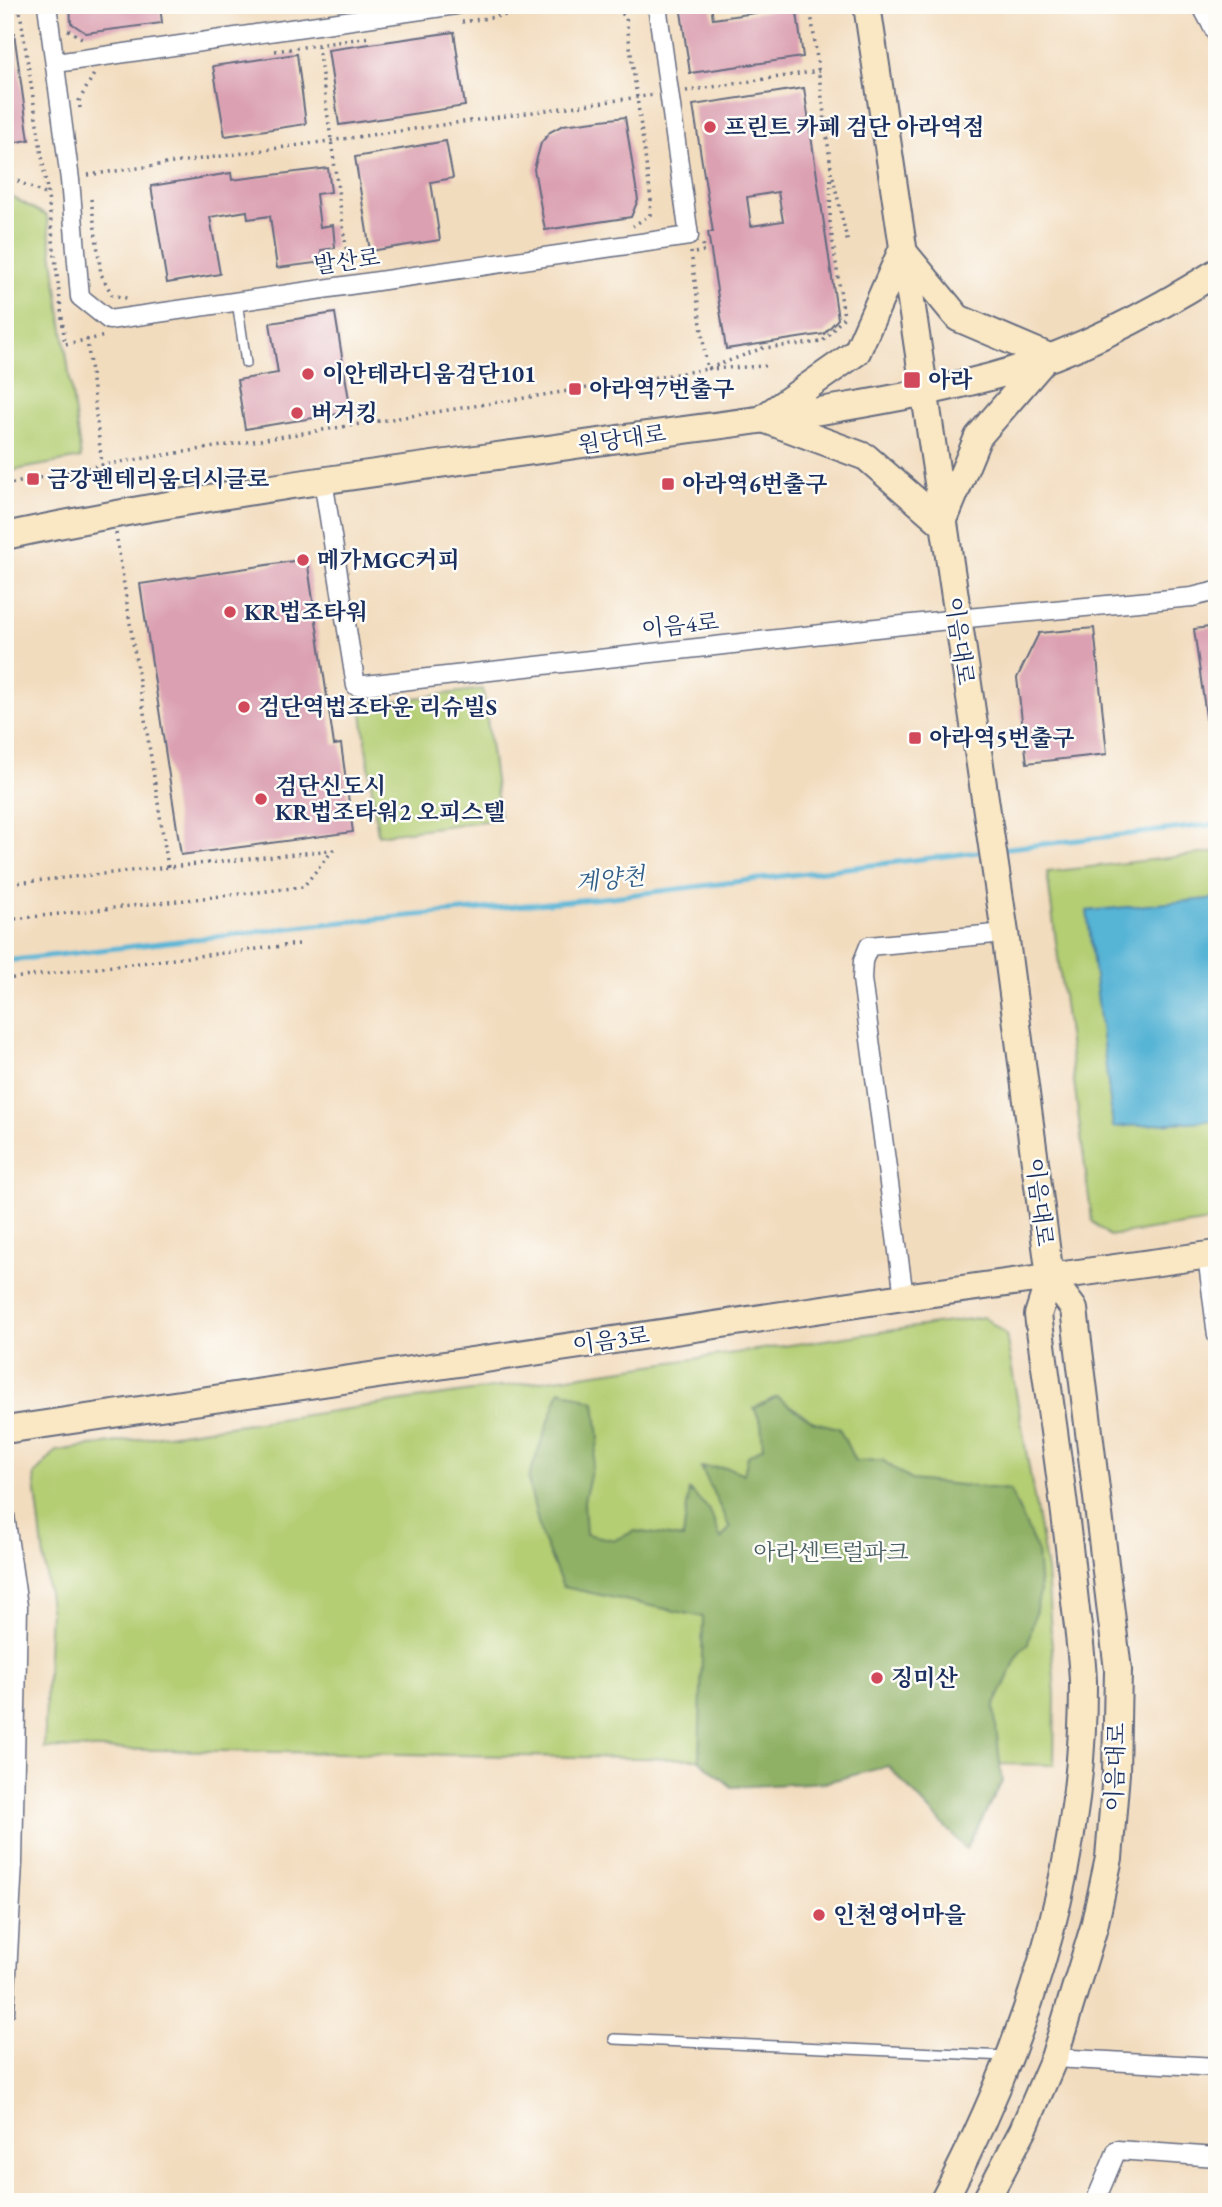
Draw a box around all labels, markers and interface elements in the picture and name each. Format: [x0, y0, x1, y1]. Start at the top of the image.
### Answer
place label: 프린트 카페 검단 아라역점 [724, 112, 985, 142]
marker: 프린트 카페 검단 아라역점 [702, 119, 718, 135]
street label: 발산로 [312, 242, 382, 280]
place label: 이안테라디움검단101 [322, 359, 536, 389]
place label: 아라 [928, 365, 973, 395]
marker: 이안테라디움검단101 [300, 366, 316, 382]
marker: 아라 [902, 370, 922, 390]
place label: 아라역7번출구 [589, 374, 734, 404]
marker: 아라역7번출구 [567, 381, 583, 397]
place label: 버거킹 [311, 398, 378, 428]
marker: 버거킹 [289, 405, 305, 421]
street label: 원당대로 [576, 418, 668, 460]
place label: 금강펜테리움더시글로 [47, 464, 269, 494]
place label: 아라역6번출구 [682, 469, 827, 499]
marker: 금강펜테리움더시글로 [25, 471, 41, 487]
marker: 아라역6번출구 [660, 476, 676, 492]
place label: 메가MGC커피 [317, 545, 460, 575]
marker: 메가MGC커피 [295, 552, 311, 568]
street label: 이음대로 [939, 595, 981, 687]
place label: KR법조타워 [244, 597, 368, 627]
marker: KR법조타워 [222, 604, 238, 620]
street label: 이음4로 [640, 606, 720, 644]
place label: 검단역법조타운 리슈빌S [258, 692, 497, 722]
marker: 검단역법조타운 리슈빌S [236, 699, 252, 715]
place label: 아라역5번출구 [929, 723, 1074, 753]
marker: 아라역5번출구 [907, 730, 923, 746]
place label: 검단신도시 KR법조타워2 오피스텔 [275, 771, 505, 827]
marker: 검단신도시 KR법조타워2 오피스텔 [253, 791, 269, 807]
water label: 계양천 [574, 860, 648, 898]
street label: 이음대로 [1020, 1156, 1060, 1248]
street label: 이음3로 [570, 1320, 652, 1360]
park label: 아라센트럴파크 [753, 1537, 909, 1567]
place label: 징미산 [891, 1663, 958, 1693]
marker: 징미산 [869, 1670, 885, 1686]
street label: 이음대로 [1098, 1722, 1132, 1812]
place label: 인천영어마을 [833, 1900, 966, 1930]
marker: 인천영어마을 [811, 1907, 827, 1923]

